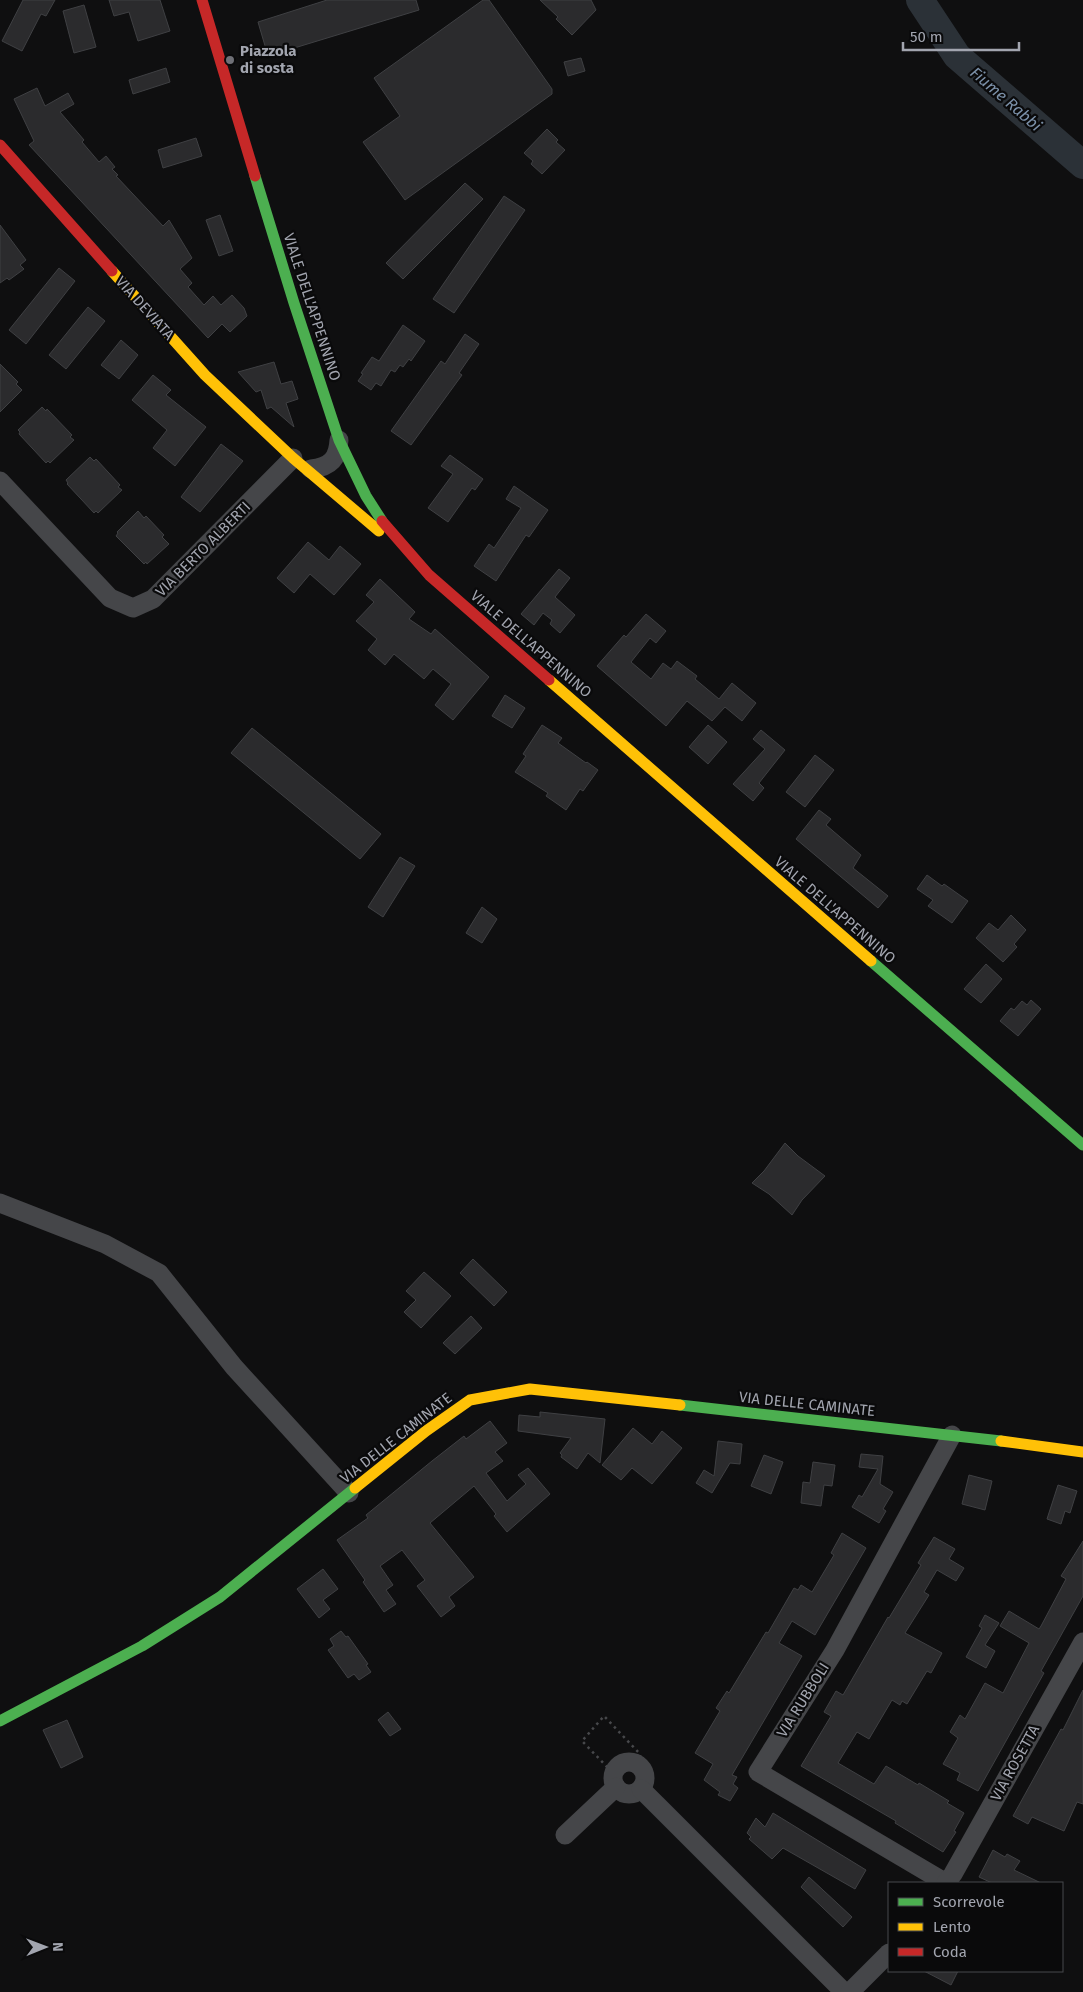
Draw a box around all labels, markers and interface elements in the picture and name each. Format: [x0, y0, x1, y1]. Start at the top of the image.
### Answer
scale bar [903, 20, 1019, 52]
text: 50 m [910, 28, 943, 46]
place label: Piazzola di sosta [240, 42, 296, 77]
marker: Piazzola di sosta [224, 54, 236, 66]
water label: Fiume Rabbi [966, 63, 1046, 135]
street label: VIALE DELL'APPENNINO [280, 231, 344, 383]
street label: VIA DEVIATA [112, 273, 178, 344]
street label: VIA BERTO ALBERTI [152, 498, 254, 600]
street label: VIALE DELL'APPENNINO [467, 587, 595, 701]
street label: VIALE DELL'APPENNINO [771, 853, 899, 967]
street label: VIA DELLE CAMINATE [738, 1388, 876, 1420]
street label: VIA DELLE CAMINATE [337, 1389, 455, 1487]
street label: VIA RUBBOLI [773, 1659, 833, 1741]
street label: VIA ROSETTA [987, 1721, 1043, 1804]
legend [888, 1882, 1063, 1972]
text: Scorrevole [933, 1893, 1005, 1911]
text: Lento [933, 1918, 971, 1936]
north arrow [20, 1922, 70, 1972]
text: N [49, 1942, 66, 1952]
text: Coda [933, 1943, 967, 1961]

